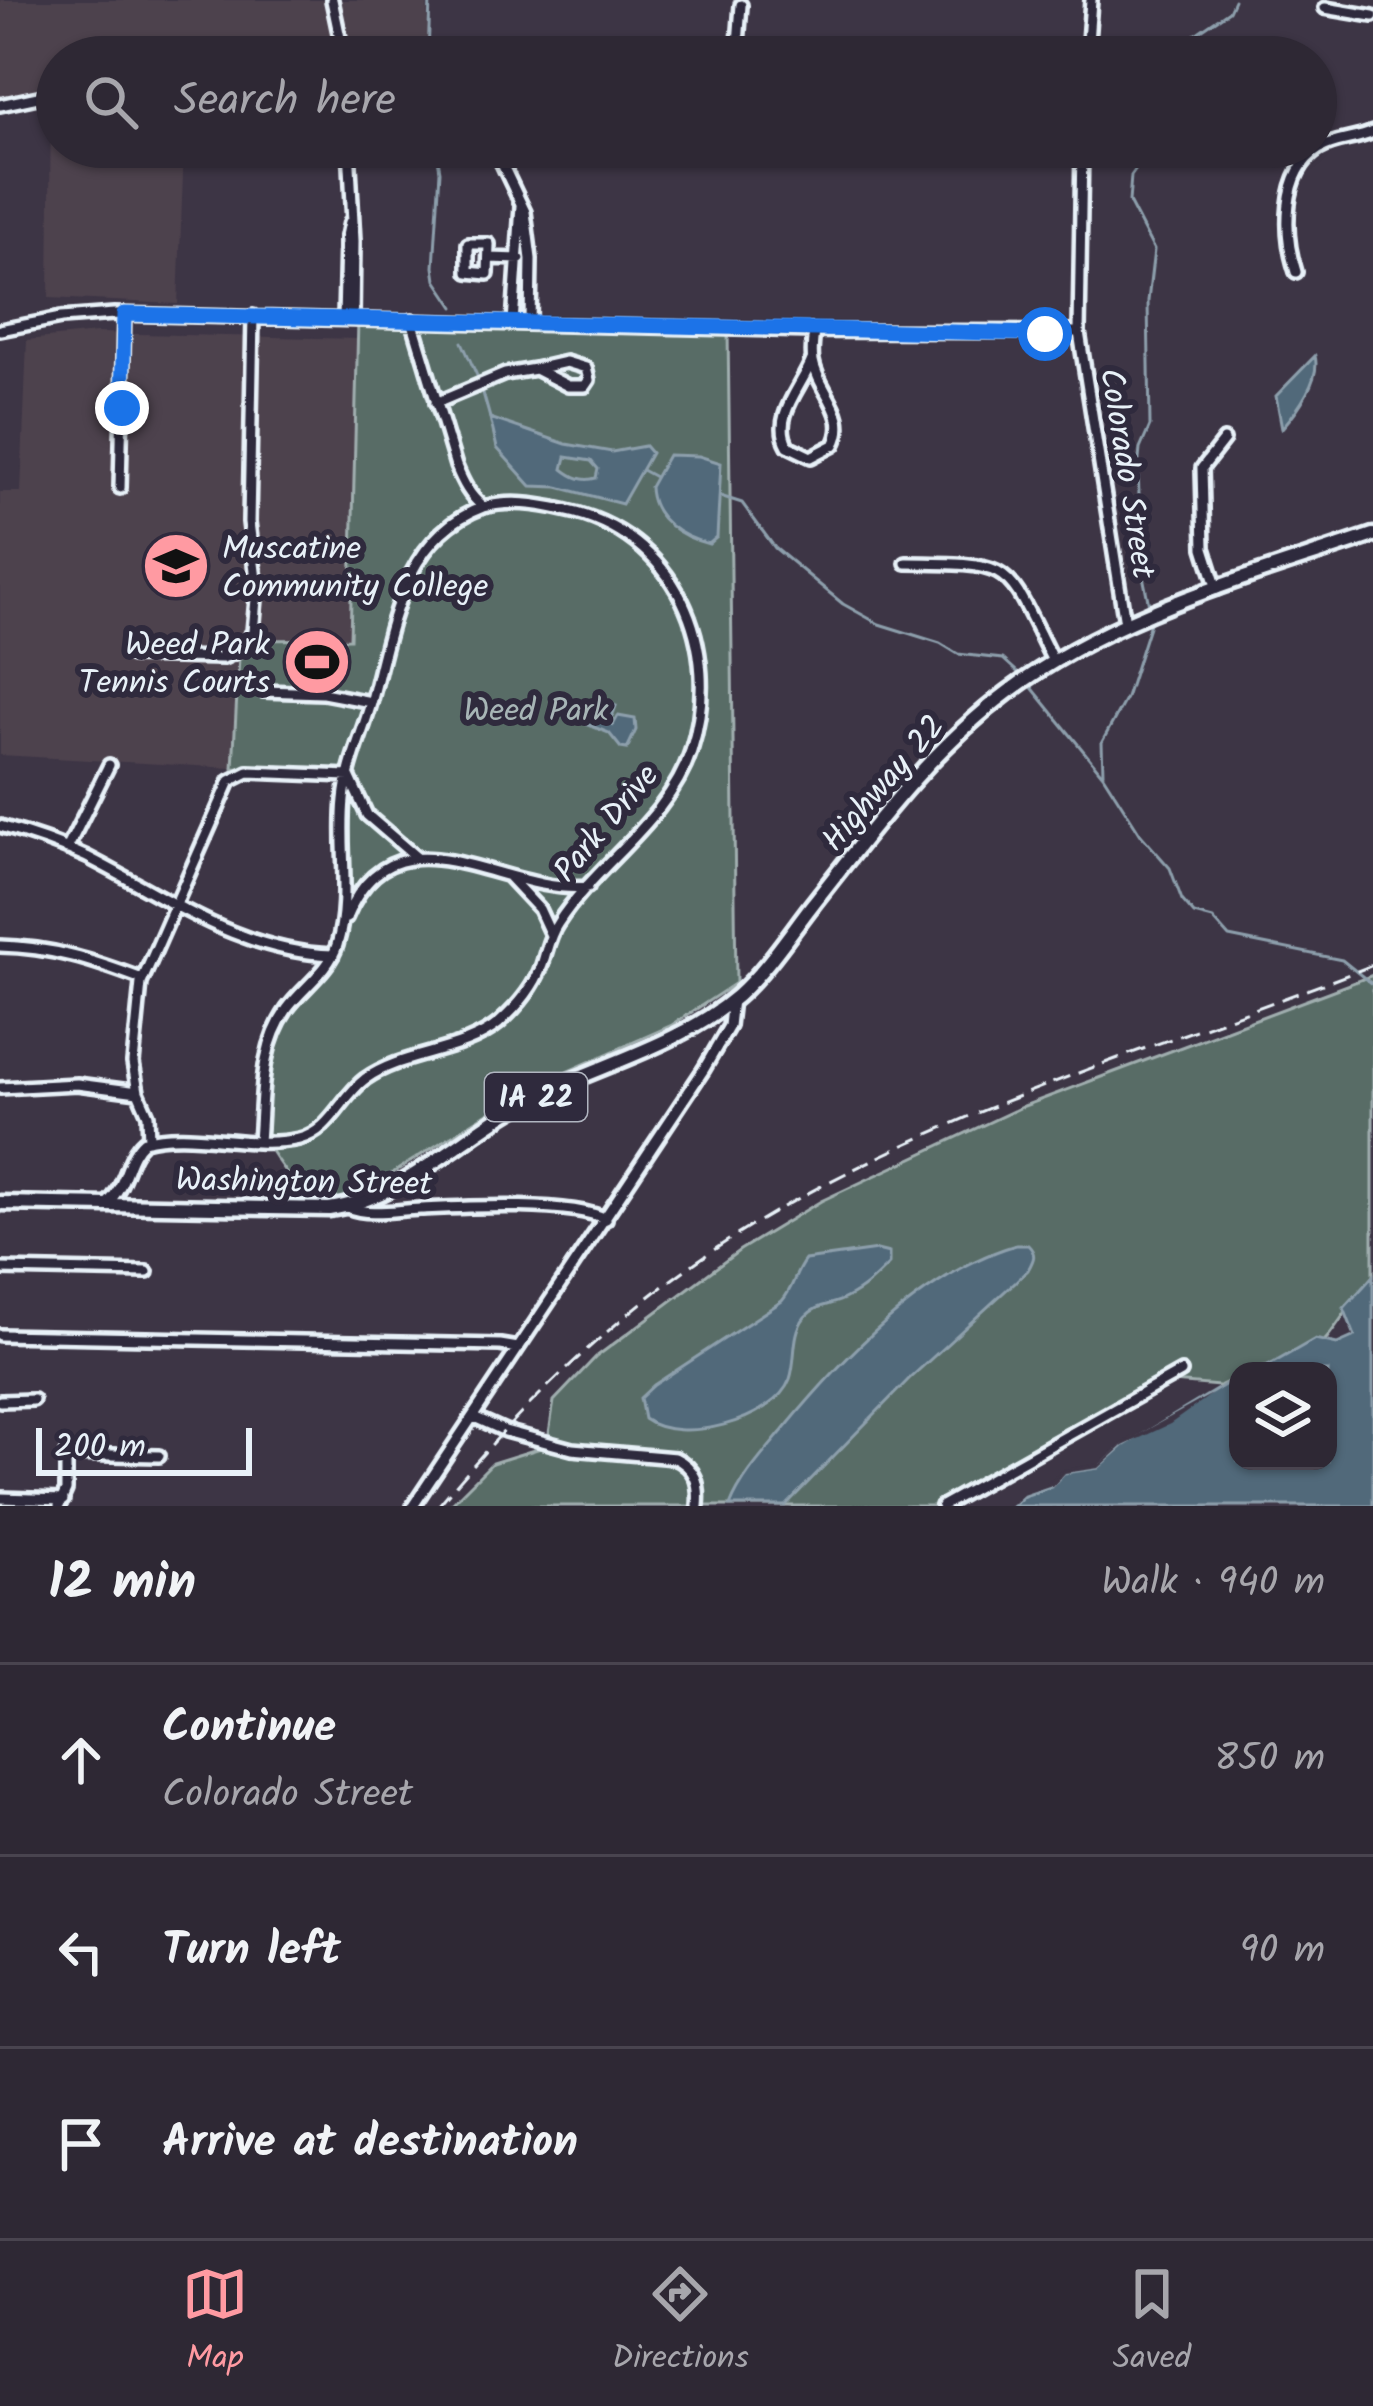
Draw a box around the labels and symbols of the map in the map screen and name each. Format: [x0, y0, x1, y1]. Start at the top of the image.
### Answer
route start [1018, 307, 1072, 361]
street label: Colorado Street [1083, 364, 1169, 584]
route end [95, 381, 149, 435]
place label: Muscatine Community College [222, 524, 488, 615]
school or university icon: Muscatine Community College [141, 531, 211, 601]
place label: Weed Park Tennis Courts [79, 620, 271, 711]
sports icon: Weed Park Tennis Courts [282, 627, 352, 697]
park label: Weed Park [463, 686, 609, 739]
street label: Highway 22 [810, 703, 960, 865]
street label: Park Drive [542, 753, 674, 896]
road number: IA 22 [485, 1073, 587, 1121]
street label: Washington Street [175, 1155, 434, 1212]
scale bar [36, 1422, 252, 1475]

